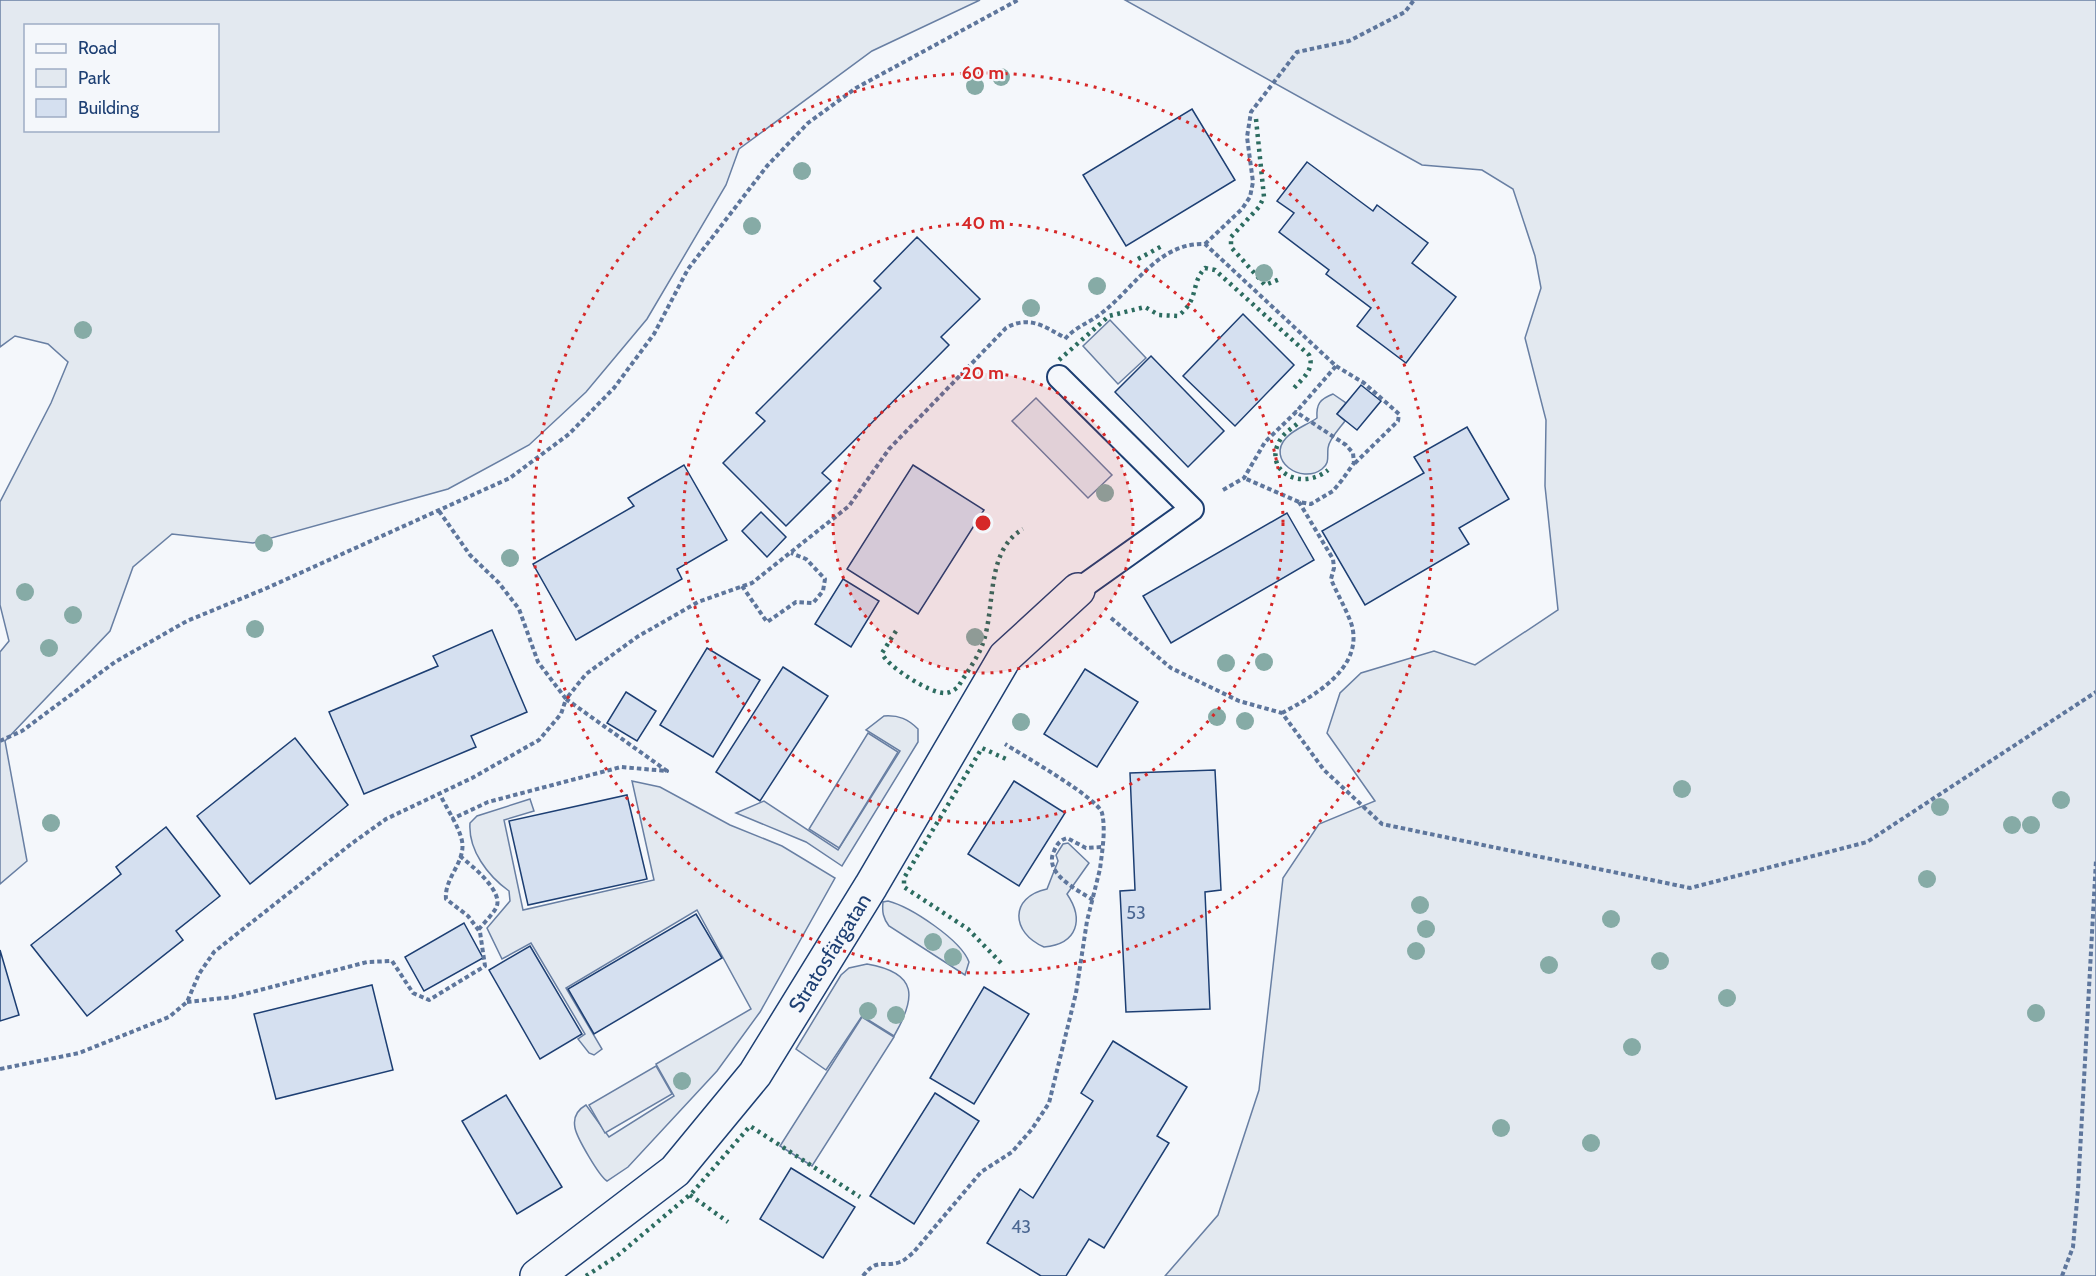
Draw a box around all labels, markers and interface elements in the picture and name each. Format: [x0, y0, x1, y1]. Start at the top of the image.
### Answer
legend [24, 24, 219, 132]
text: Road [78, 37, 117, 59]
text: 60 m [962, 62, 1004, 84]
text: Park [78, 67, 111, 89]
text: Building [78, 97, 140, 119]
text: 40 m [961, 212, 1005, 234]
text: 20 m [962, 362, 1004, 384]
centre of rings [973, 513, 993, 533]
street label: Stratosfärgatan [783, 889, 876, 1017]
house number: 53 [1126, 902, 1146, 924]
house number: 43 [1011, 1216, 1031, 1238]

